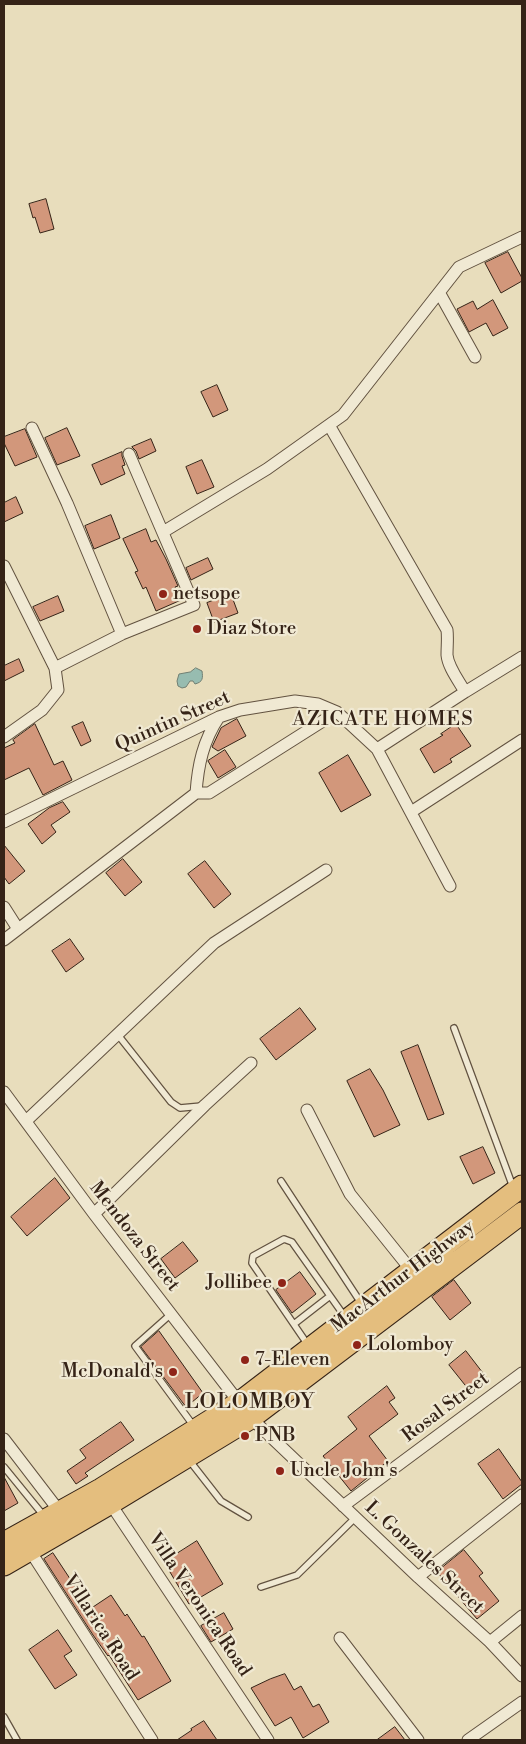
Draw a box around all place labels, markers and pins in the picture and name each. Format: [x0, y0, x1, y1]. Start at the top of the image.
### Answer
place label: netsope [173, 583, 240, 605]
marker: netsope [157, 588, 169, 600]
place label: Diaz Store [207, 618, 296, 640]
marker: Diaz Store [191, 623, 203, 635]
place label: Jollibee [206, 1272, 272, 1294]
marker: Jollibee [276, 1277, 288, 1289]
place label: Lolomboy [367, 1334, 454, 1356]
marker: Lolomboy [351, 1339, 363, 1351]
place label: 7-Eleven [255, 1349, 330, 1371]
marker: 7-Eleven [239, 1354, 251, 1366]
place label: McDonald's [61, 1361, 163, 1383]
marker: McDonald's [167, 1366, 179, 1378]
place label: PNB [255, 1425, 295, 1447]
marker: PNB [239, 1430, 251, 1442]
place label: Uncle John's [290, 1460, 397, 1482]
marker: Uncle John's [274, 1465, 286, 1477]

